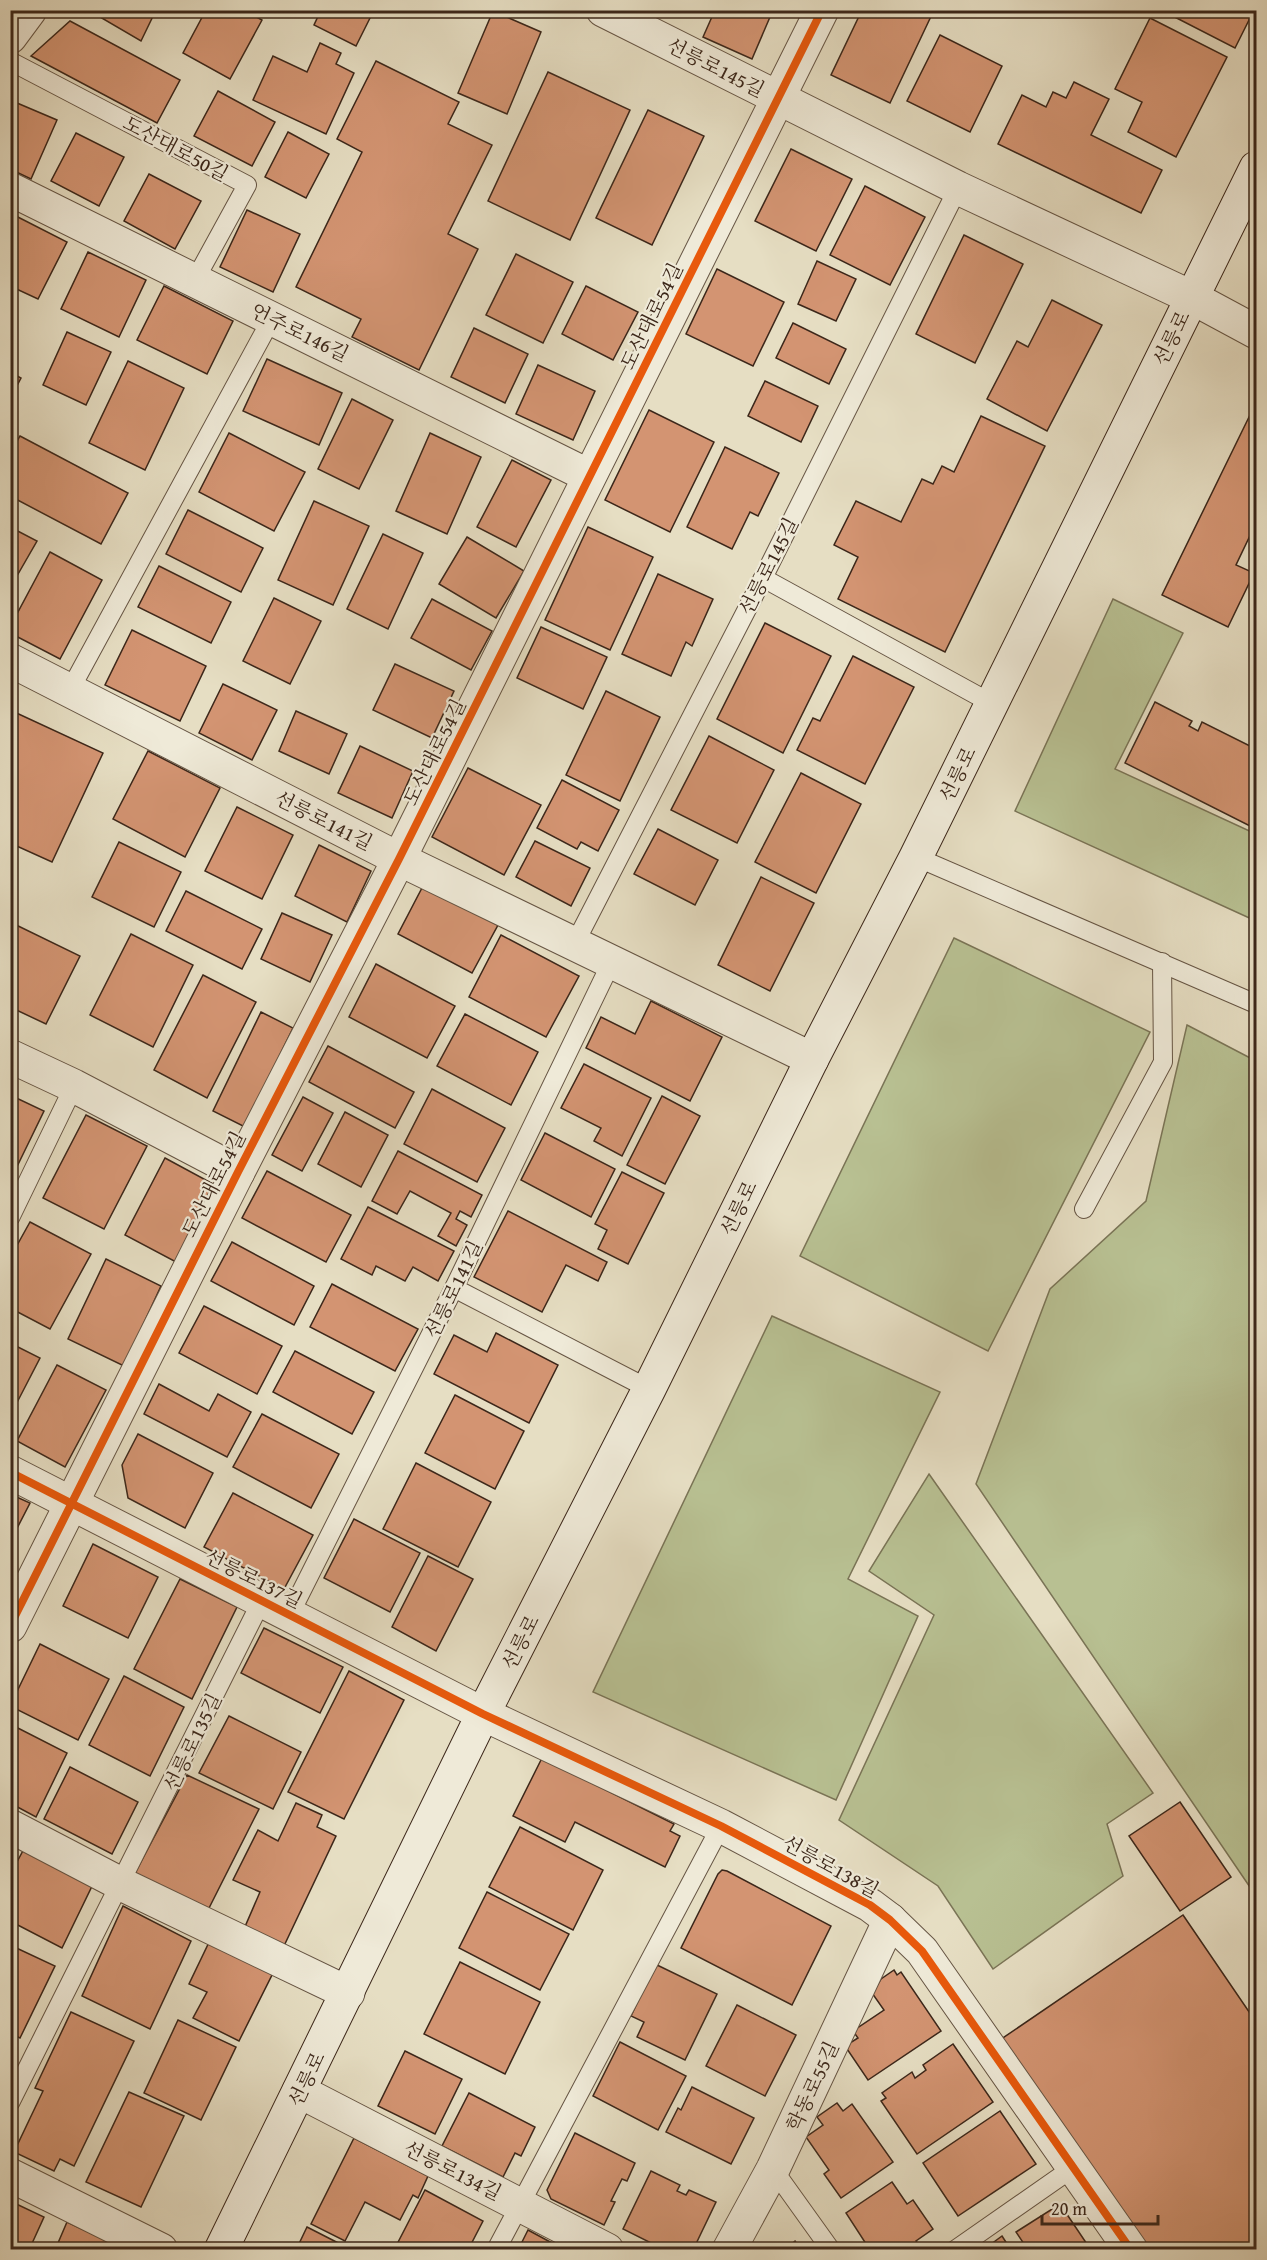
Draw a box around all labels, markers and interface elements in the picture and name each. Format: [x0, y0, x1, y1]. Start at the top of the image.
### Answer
street label: 선릉로145길 [662, 30, 770, 104]
street label: 도산대로50길 [118, 108, 234, 188]
street label: 도산대로54길 [613, 258, 689, 374]
street label: 언주로146길 [246, 296, 354, 368]
street label: 선릉로 [1145, 306, 1197, 370]
street label: 선릉로145길 [731, 512, 805, 620]
street label: 도산대로54길 [396, 694, 472, 810]
street label: 선릉로 [931, 742, 983, 806]
street label: 선릉로141길 [270, 783, 378, 857]
street label: 도산대로54길 [174, 1126, 252, 1242]
street label: 선릉로 [712, 1176, 764, 1240]
street label: 선릉로141길 [417, 1235, 489, 1343]
street label: 선릉로137길 [200, 1541, 308, 1615]
street label: 선릉로 [494, 1610, 546, 1674]
street label: 선릉로135길 [156, 1688, 228, 1796]
street label: 선릉로138길 [778, 1828, 884, 1904]
street label: 학동로55길 [778, 2036, 846, 2136]
street label: 선릉로 [280, 2047, 332, 2111]
street label: 선릉로134길 [399, 2133, 507, 2207]
scale bar [1042, 2188, 1158, 2226]
text: 20 m [1051, 2195, 1087, 2222]

